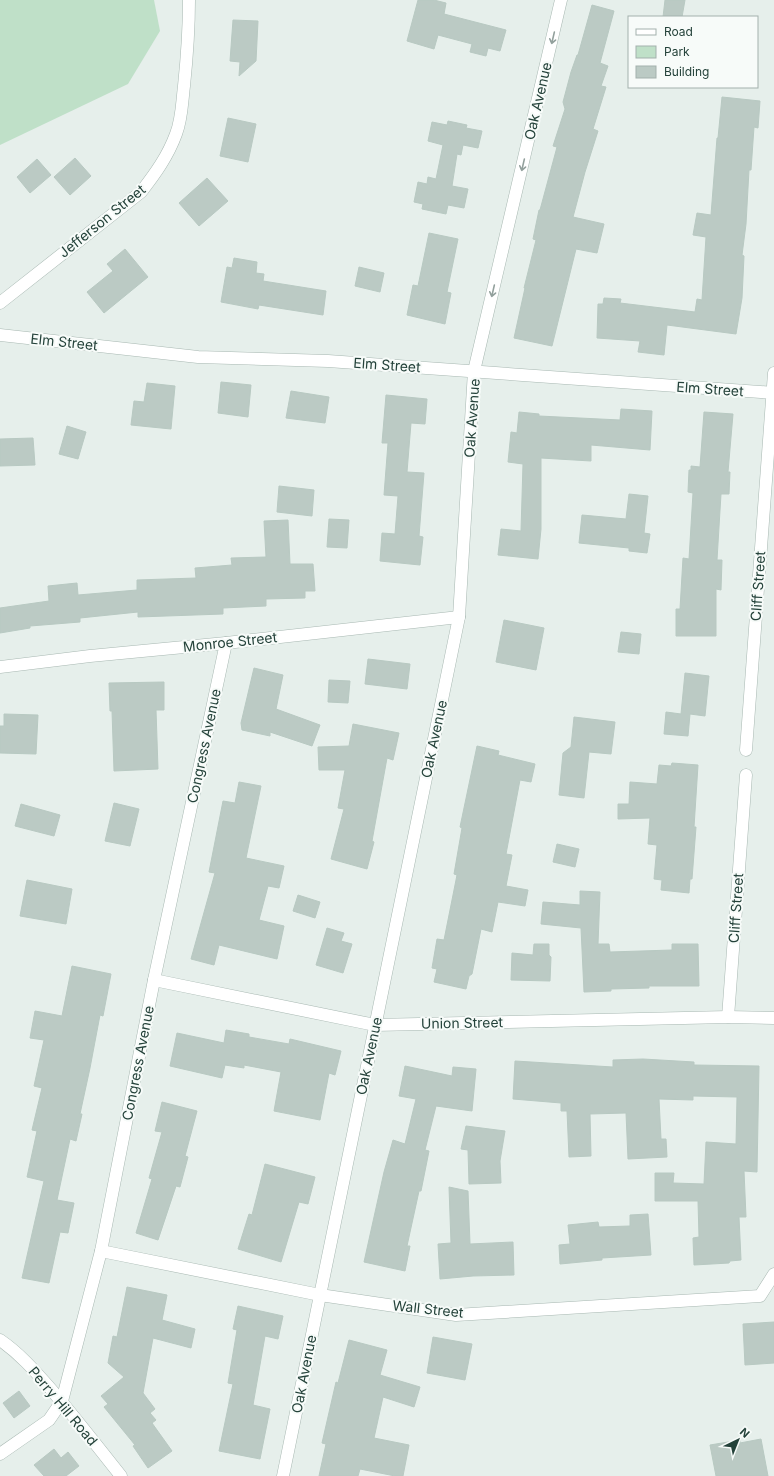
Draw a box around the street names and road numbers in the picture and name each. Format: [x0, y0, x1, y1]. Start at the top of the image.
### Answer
street label: Oak Avenue [520, 60, 555, 141]
street label: Jefferson Street [55, 180, 149, 261]
street label: Elm Street [30, 330, 99, 354]
street label: Elm Street [353, 354, 422, 375]
street label: Oak Avenue [460, 378, 483, 458]
street label: Elm Street [676, 378, 745, 399]
street label: Cliff Street [747, 550, 768, 622]
street label: Monroe Street [182, 628, 278, 655]
street label: Congress Avenue [183, 687, 224, 805]
street label: Oak Avenue [417, 698, 450, 779]
street label: Cliff Street [725, 872, 746, 944]
street label: Congress Avenue [118, 1004, 157, 1122]
street label: Union Street [421, 1013, 504, 1032]
street label: Oak Avenue [352, 1015, 385, 1096]
street label: Wall Street [392, 1296, 465, 1321]
street label: Oak Avenue [288, 1333, 319, 1414]
street label: Perry Hill Road [25, 1363, 101, 1449]

